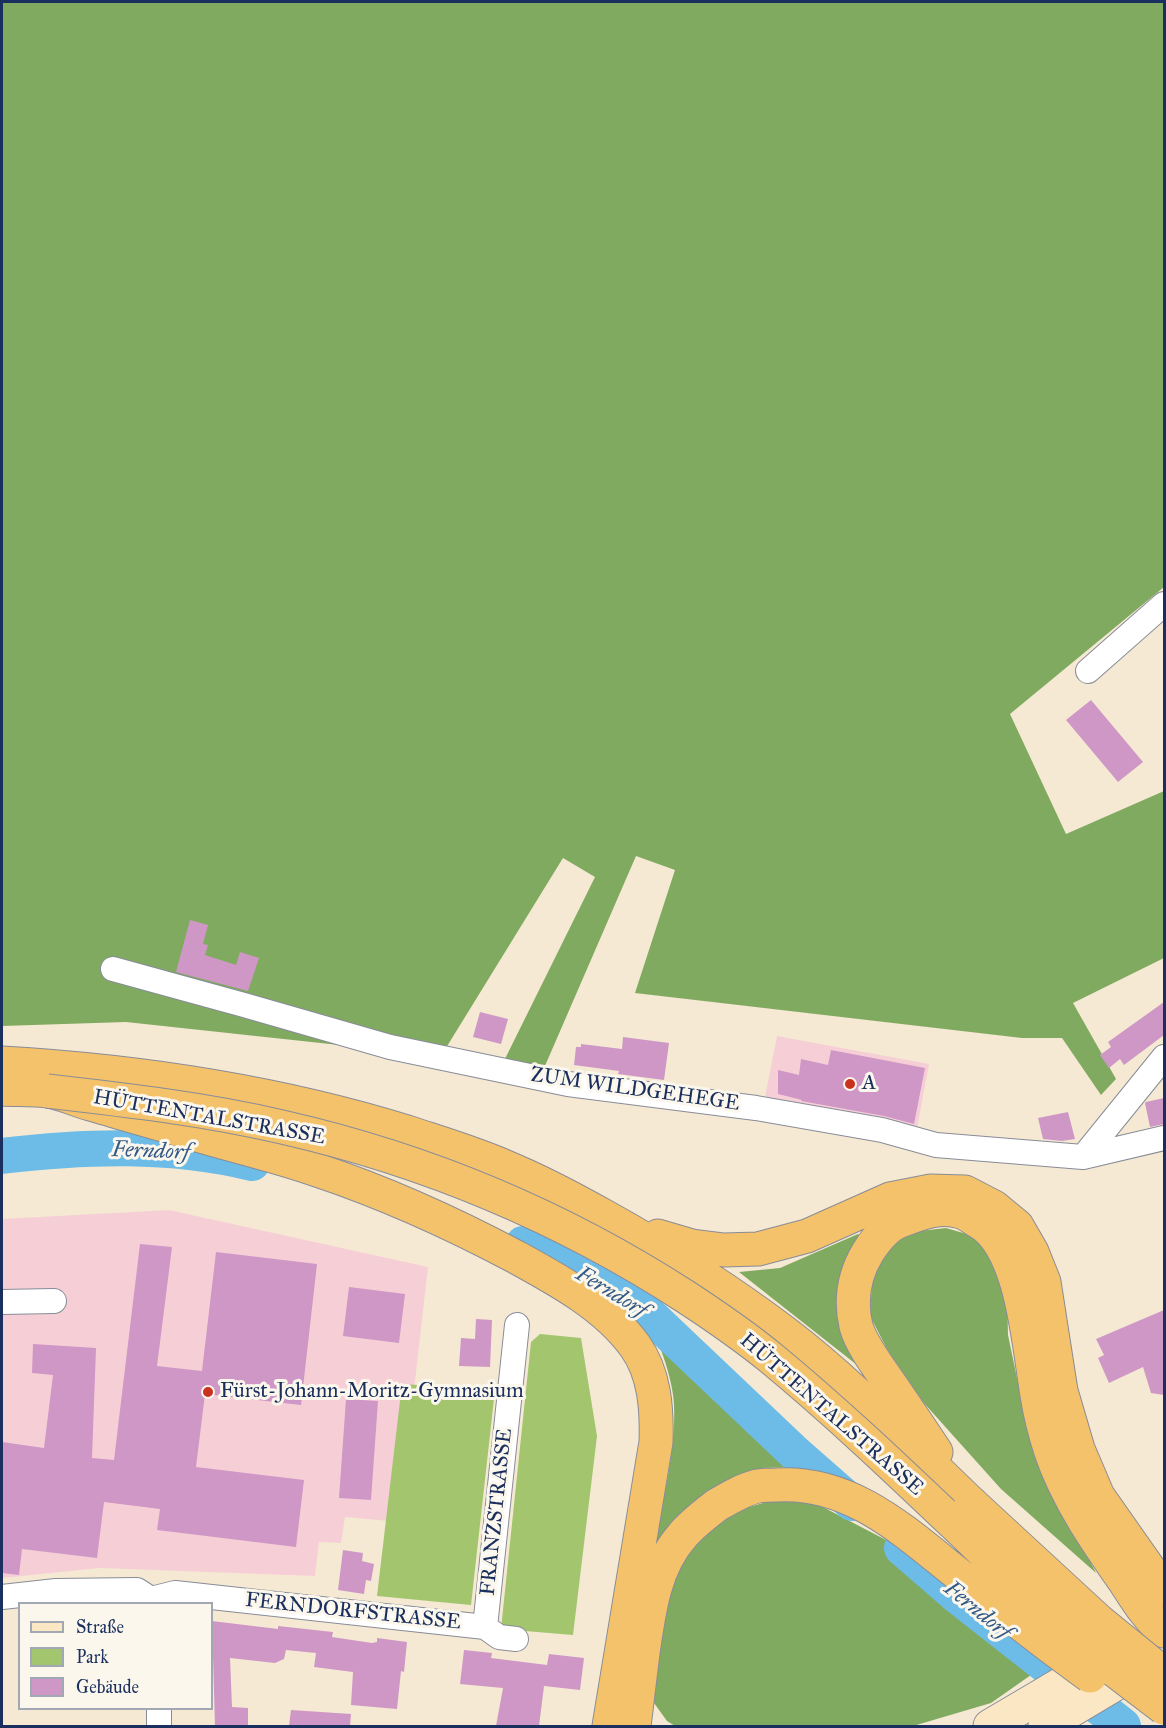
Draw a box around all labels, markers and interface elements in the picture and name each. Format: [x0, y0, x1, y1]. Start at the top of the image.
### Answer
street label: ZUM WILDGEHEGE [529, 1063, 741, 1117]
place label: A [862, 1071, 876, 1097]
marker: A [843, 1077, 857, 1091]
street label: HÜTTENTALSTRASSE [91, 1085, 327, 1151]
water label: Ferndorf [111, 1137, 191, 1167]
water label: Ferndorf [570, 1261, 652, 1325]
street label: HÜTTENTALSTRASSE [734, 1328, 928, 1502]
place label: Fürst-Johann-Moritz-Gymnasium [220, 1379, 524, 1405]
marker: Fürst-Johann-Moritz-Gymnasium [201, 1385, 215, 1399]
street label: FRANZSTRASSE [476, 1427, 518, 1597]
water label: Ferndorf [938, 1576, 1016, 1646]
street label: FERNDORFSTRASSE [244, 1588, 462, 1636]
legend [18, 1602, 213, 1710]
text: Straße [76, 1616, 124, 1638]
text: Park [76, 1646, 109, 1668]
text: Gebäude [76, 1676, 139, 1698]

